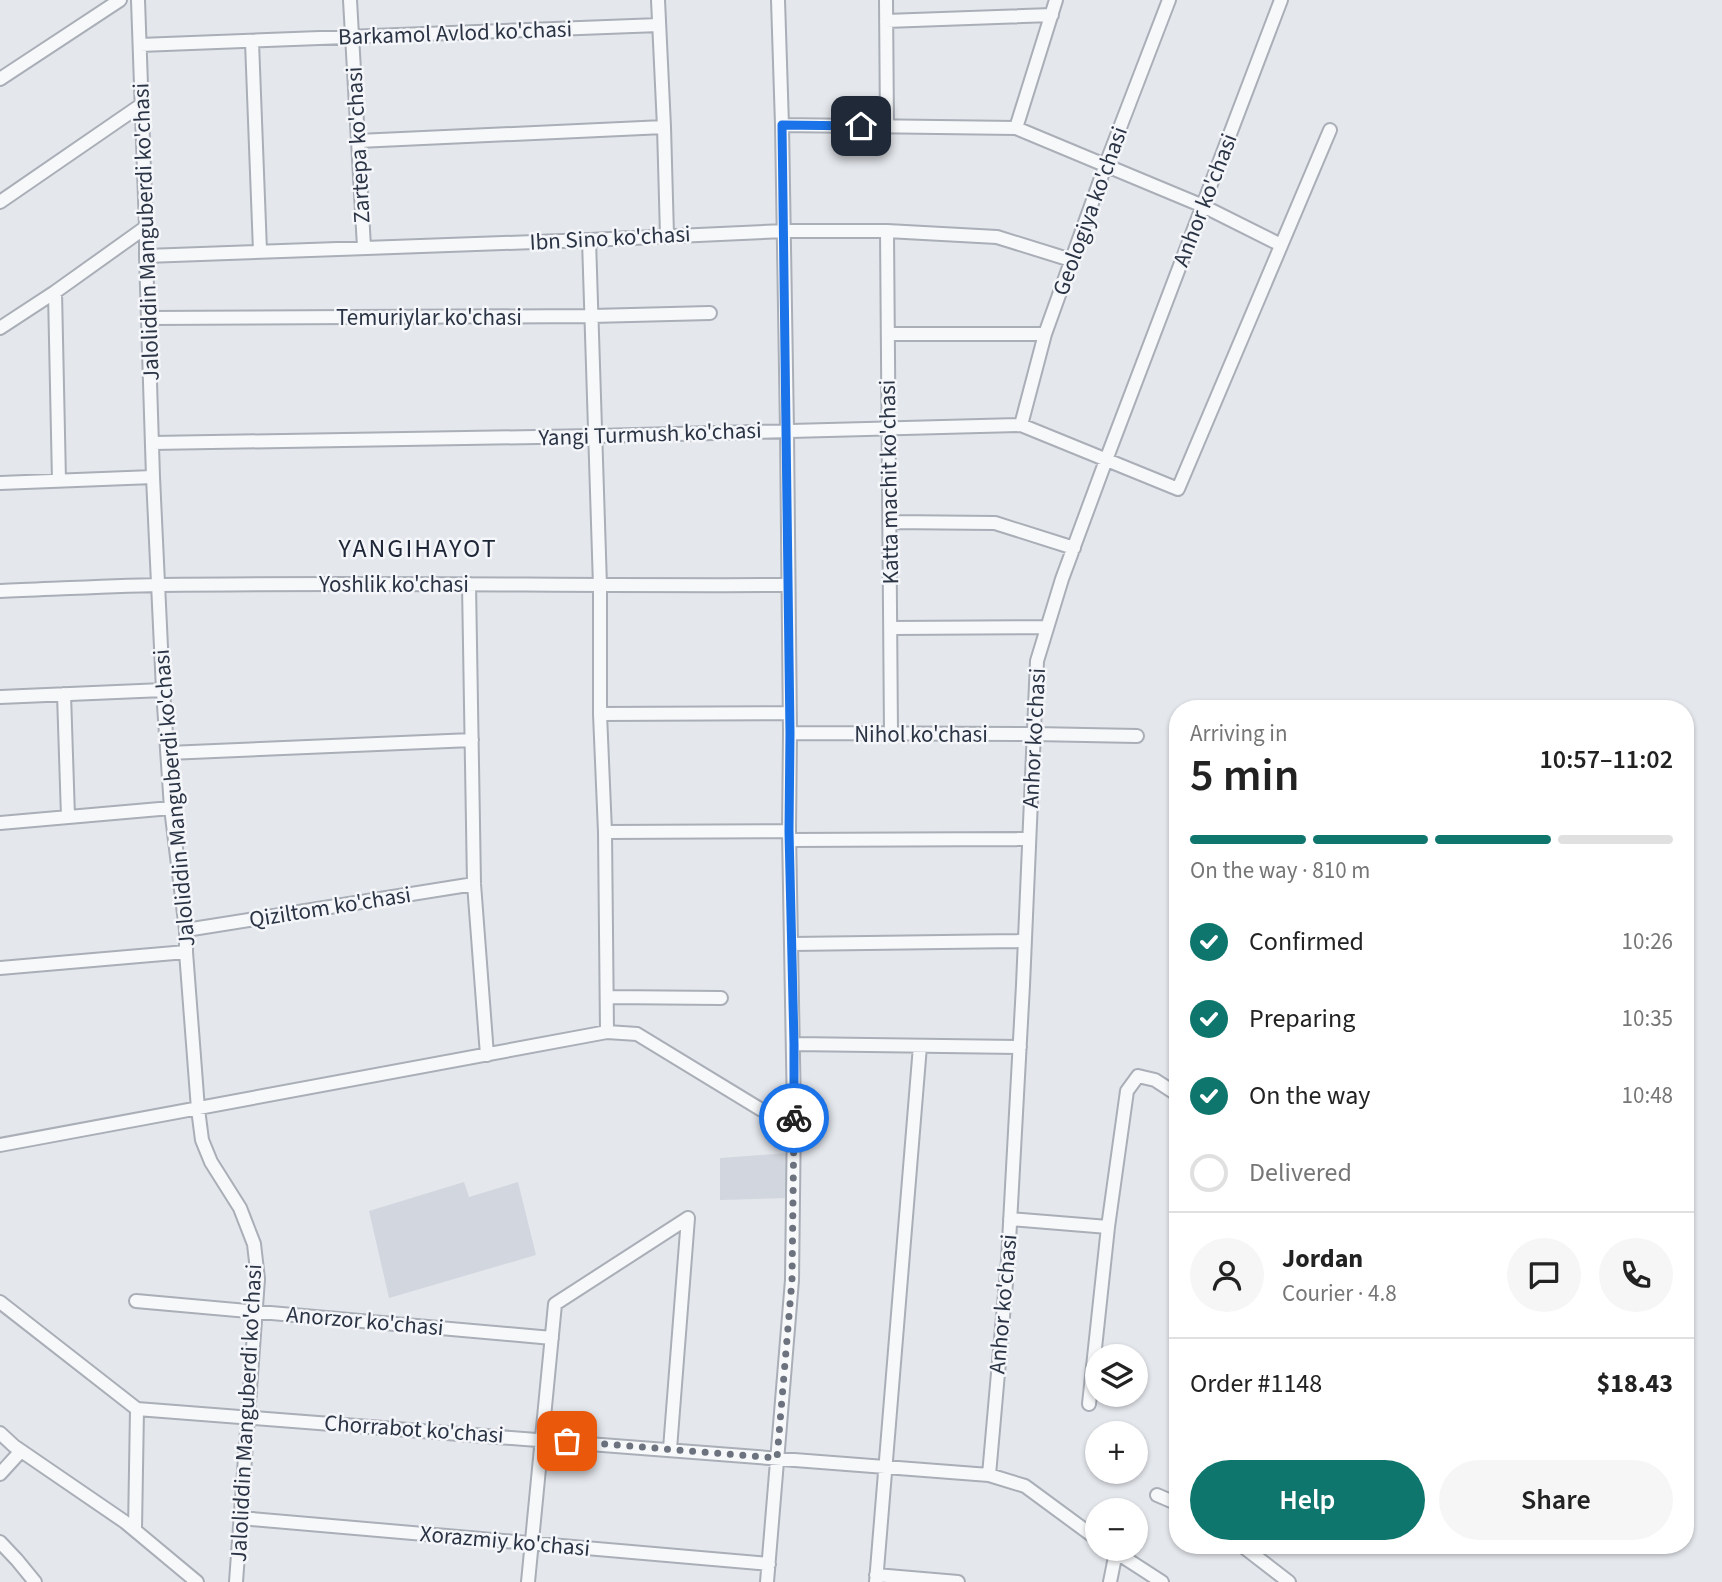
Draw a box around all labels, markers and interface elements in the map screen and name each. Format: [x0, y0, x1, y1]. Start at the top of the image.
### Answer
street label: Barkamol Avlod ko'chasi [337, 12, 573, 54]
street label: Zartepa ko'chasi [337, 66, 379, 224]
street label: Jaloliddin Manguberdi ko'chasi [124, 82, 168, 382]
pin [831, 96, 891, 156]
icon: home [842, 107, 880, 145]
street label: Geologiya ko'chasi [1044, 122, 1136, 300]
street label: Anhor ko'chasi [1164, 129, 1246, 271]
street label: Ibn Sino ko'chasi [529, 217, 691, 259]
street label: Temuriylar ko'chasi [336, 301, 522, 334]
street label: Katta machit ko'chasi [871, 379, 907, 585]
street label: Yangi Turmush ko'chasi [537, 414, 762, 454]
district label: YANGIHAYOT [337, 530, 498, 567]
street label: Yoshlik ko'chasi [318, 568, 469, 601]
street label: Jaloliddin Manguberdi ko'chasi [145, 648, 203, 948]
street label: Anhor ko'chasi [1014, 667, 1054, 809]
text: Arriving in [1190, 717, 1288, 750]
street label: Nihol ko'chasi [854, 718, 988, 751]
text: 10:57–11:02 [1540, 741, 1673, 778]
text: 5 min [1190, 743, 1299, 808]
text: On the way · 810 m [1190, 854, 1370, 887]
street label: Qiziltom ko'chasi [247, 878, 413, 936]
icon: check [1190, 923, 1228, 961]
text: Confirmed [1249, 923, 1364, 960]
text: 10:26 [1622, 925, 1673, 958]
icon: check [1190, 1000, 1228, 1038]
text: Preparing [1249, 1000, 1355, 1037]
text: 10:35 [1622, 1002, 1673, 1035]
icon: check [1190, 1077, 1228, 1115]
text: On the way [1249, 1077, 1370, 1114]
text: 10:48 [1622, 1079, 1673, 1112]
courier [759, 1083, 829, 1153]
icon: bike [775, 1099, 813, 1137]
text: Delivered [1249, 1154, 1352, 1191]
street label: Anhor ko'chasi [980, 1233, 1026, 1375]
button: person [1190, 1238, 1264, 1312]
button: chat [1507, 1238, 1581, 1312]
button: phone [1599, 1238, 1673, 1312]
text: Jordan [1282, 1240, 1363, 1277]
street label: Jaloliddin Manguberdi ko'chasi [222, 1263, 270, 1563]
text: Courier · 4.8 [1282, 1277, 1397, 1310]
street label: Anorzor ko'chasi [285, 1298, 445, 1344]
map controls [1085, 1344, 1148, 1561]
button: layers [1085, 1344, 1148, 1407]
text: Order #1148 [1190, 1365, 1322, 1402]
text: $18.43 [1597, 1365, 1673, 1402]
street label: Chorrabot ko'chasi [323, 1406, 505, 1452]
pin [537, 1411, 597, 1471]
button: + [1085, 1421, 1148, 1484]
icon: bag [548, 1422, 586, 1460]
button: Help [1190, 1460, 1425, 1540]
button: Share [1439, 1460, 1673, 1540]
button: − [1085, 1498, 1148, 1561]
street label: Xorazmiy ko'chasi [419, 1517, 591, 1565]

